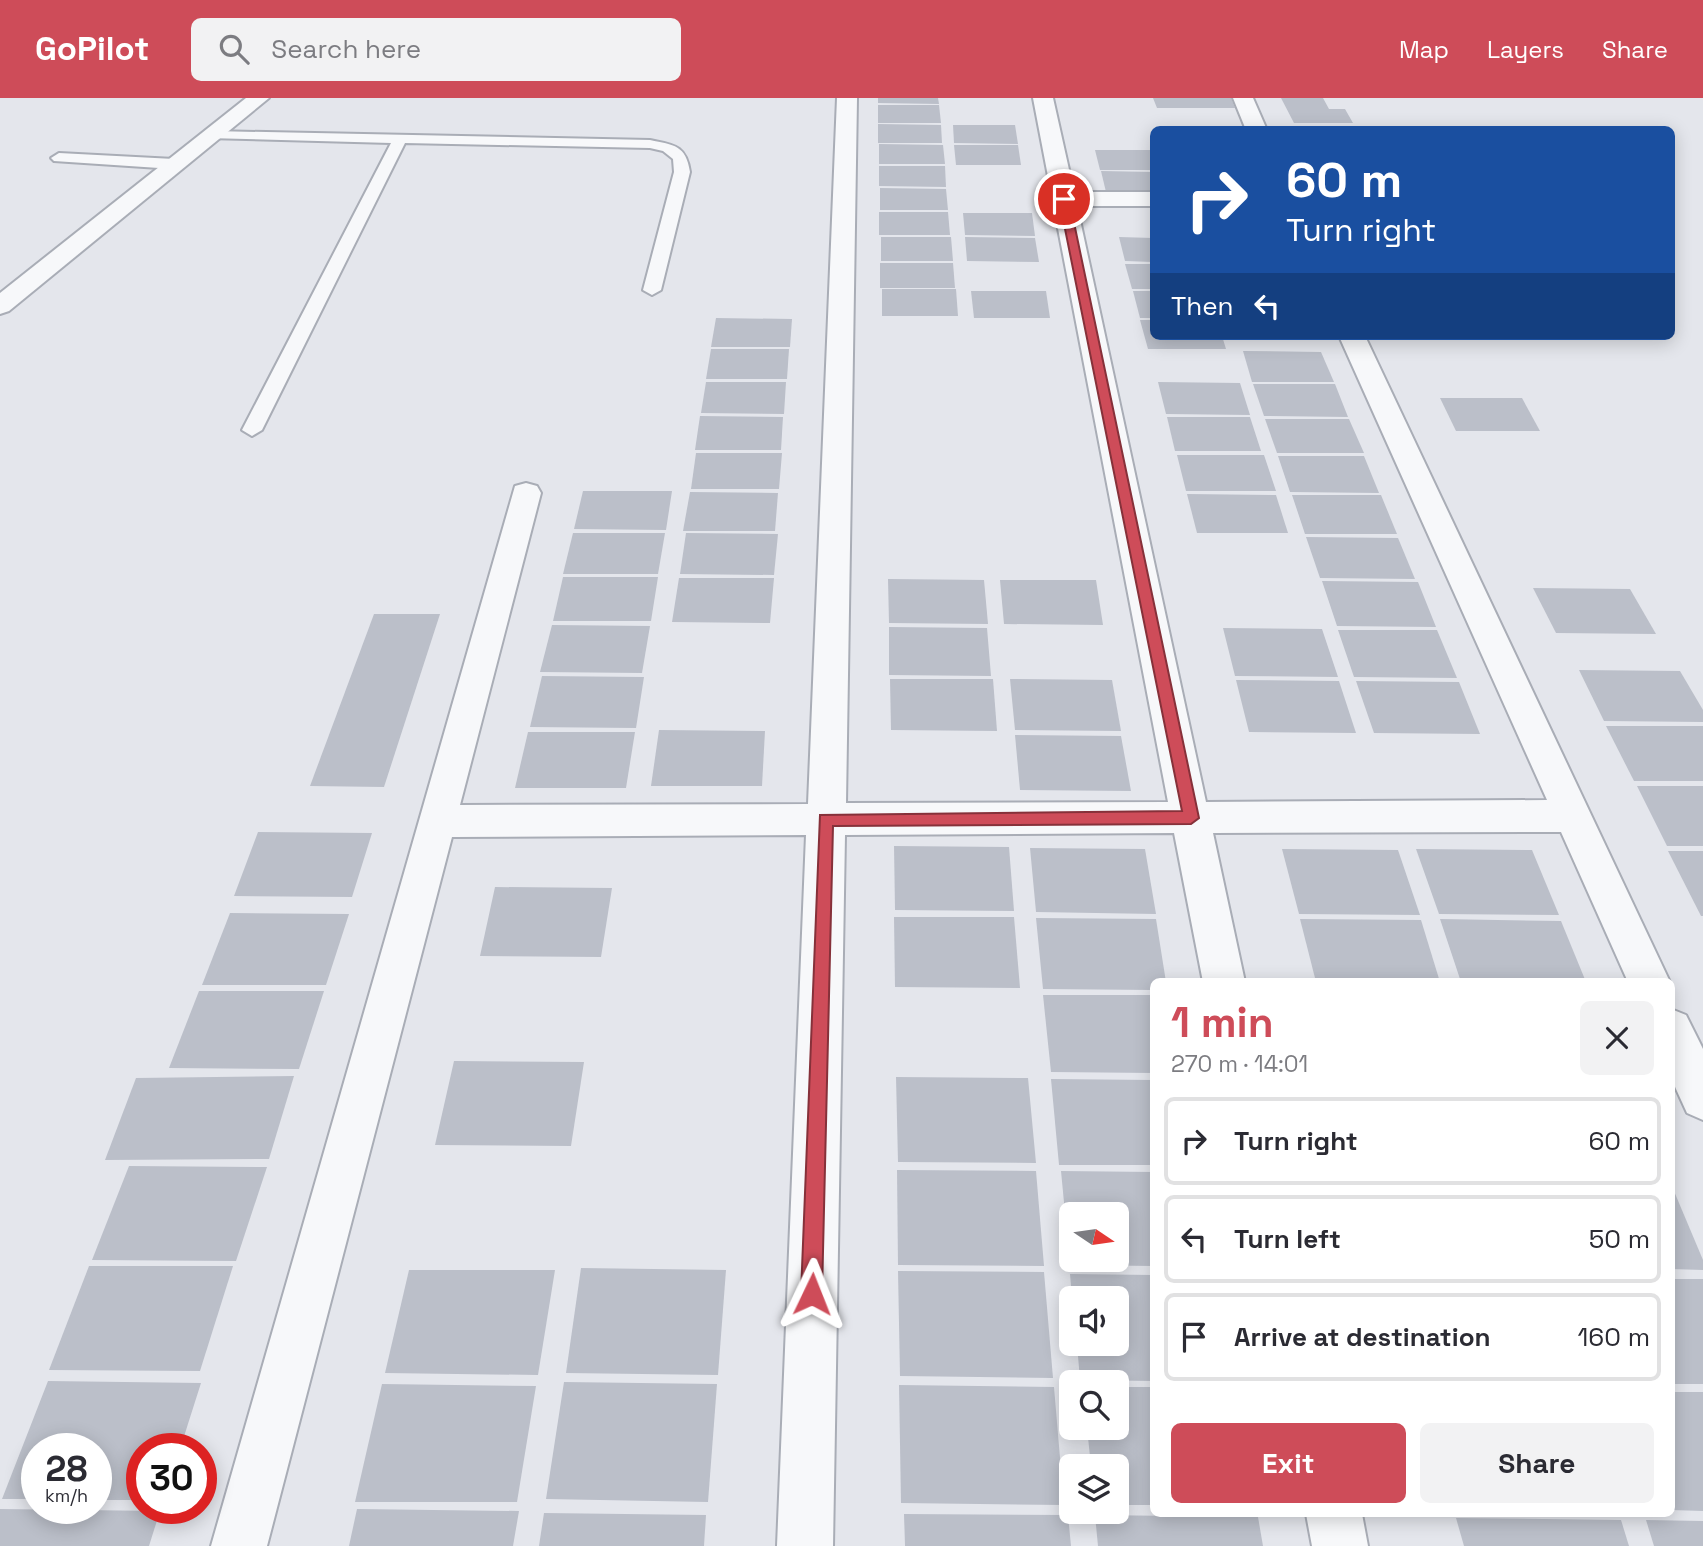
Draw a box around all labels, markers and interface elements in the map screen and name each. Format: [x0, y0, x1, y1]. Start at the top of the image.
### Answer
search box [191, 18, 681, 81]
text: GoPilot [35, 28, 149, 70]
icon: search [215, 30, 253, 68]
text: Search here [271, 32, 421, 66]
text: Map [1399, 34, 1449, 65]
text: Layers [1487, 34, 1564, 65]
text: Share [1602, 34, 1668, 65]
text: 60 m [1286, 149, 1402, 211]
icon: right [1171, 154, 1262, 245]
pin [1034, 169, 1094, 229]
icon: arrive [1045, 180, 1083, 218]
text: Turn right [1286, 210, 1436, 250]
icon: left [1248, 287, 1286, 325]
text: Then [1171, 289, 1234, 323]
text: 1 min [1171, 996, 1274, 1049]
button: close [1580, 1001, 1654, 1075]
text: 270 m · 14:01 [1171, 1049, 1308, 1079]
icon: right [1175, 1122, 1213, 1160]
text: Turn right [1234, 1124, 1358, 1158]
text: 60 m [1588, 1124, 1650, 1158]
north arrow [1059, 1202, 1129, 1272]
map controls [1059, 1202, 1129, 1524]
icon: left [1175, 1220, 1213, 1258]
text: Turn left [1234, 1222, 1341, 1256]
text: 50 m [1589, 1222, 1650, 1256]
position arrow [775, 1257, 849, 1331]
button: sound [1059, 1286, 1129, 1356]
icon: arrive [1175, 1318, 1213, 1356]
text: Arrive at destination [1234, 1320, 1491, 1354]
text: 160 m [1578, 1320, 1650, 1354]
button: search [1059, 1370, 1129, 1440]
button: Exit [1171, 1423, 1406, 1503]
button: Share [1420, 1423, 1654, 1503]
speed limit sign: 30 [126, 1433, 217, 1524]
text: 28 [46, 1447, 87, 1491]
button: layers [1059, 1454, 1129, 1524]
text: km/h [45, 1484, 88, 1507]

